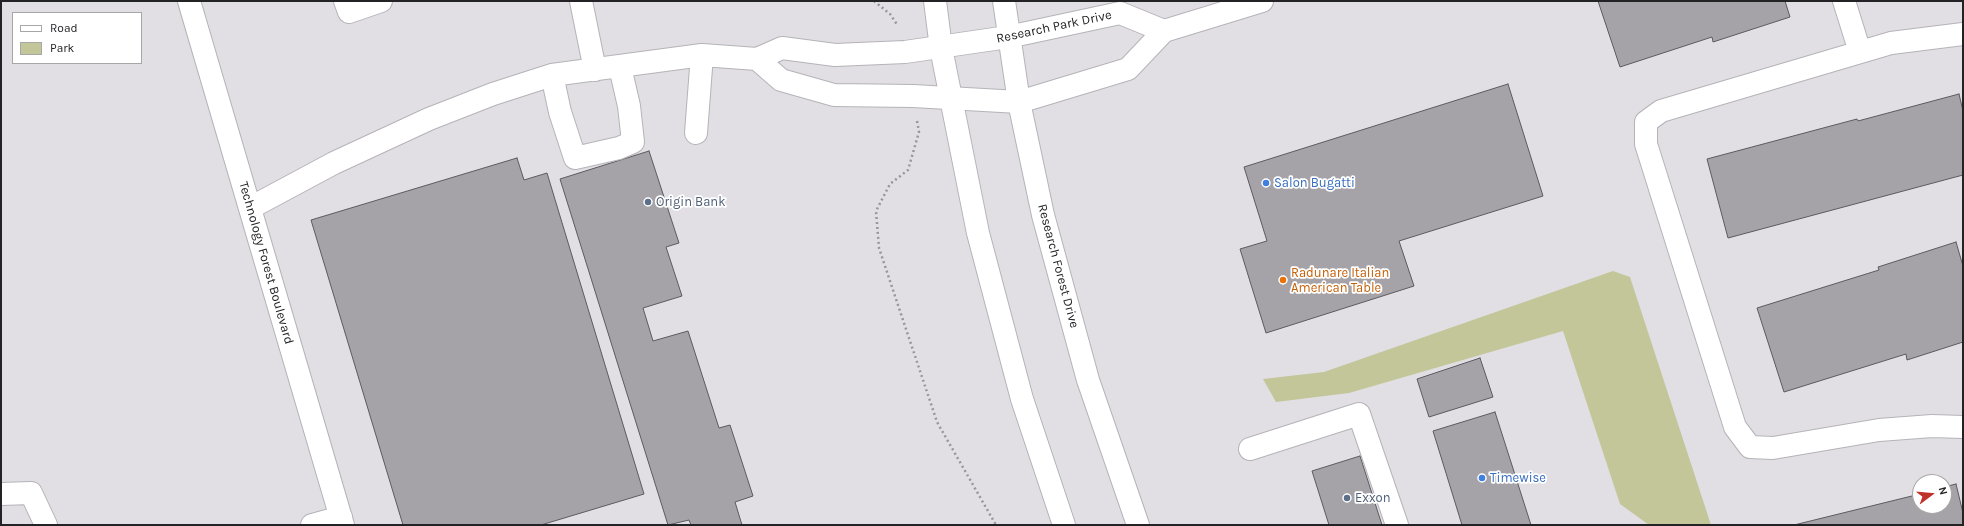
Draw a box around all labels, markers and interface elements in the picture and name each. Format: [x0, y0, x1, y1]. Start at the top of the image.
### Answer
street label: Research Park Drive [995, 7, 1113, 47]
legend [12, 12, 142, 64]
text: Road [50, 21, 78, 35]
text: Park [50, 41, 74, 55]
place label: Salon Bugatti [1274, 175, 1355, 191]
marker: Salon Bugatti [1261, 178, 1271, 188]
street label: Technology Forest Boulevard [235, 180, 297, 346]
place label: Origin Bank [656, 194, 726, 210]
marker: Origin Bank [643, 197, 653, 207]
street label: Research Forest Drive [1034, 202, 1082, 330]
place label: Radunare Italian American Table [1291, 265, 1389, 296]
marker: Radunare Italian American Table [1278, 275, 1288, 285]
place label: Timewise [1490, 470, 1546, 486]
marker: Timewise [1477, 473, 1487, 483]
north arrow [1912, 474, 1952, 514]
text: N [1936, 485, 1950, 496]
place label: Exxon [1355, 490, 1391, 506]
marker: Exxon [1342, 493, 1352, 503]

